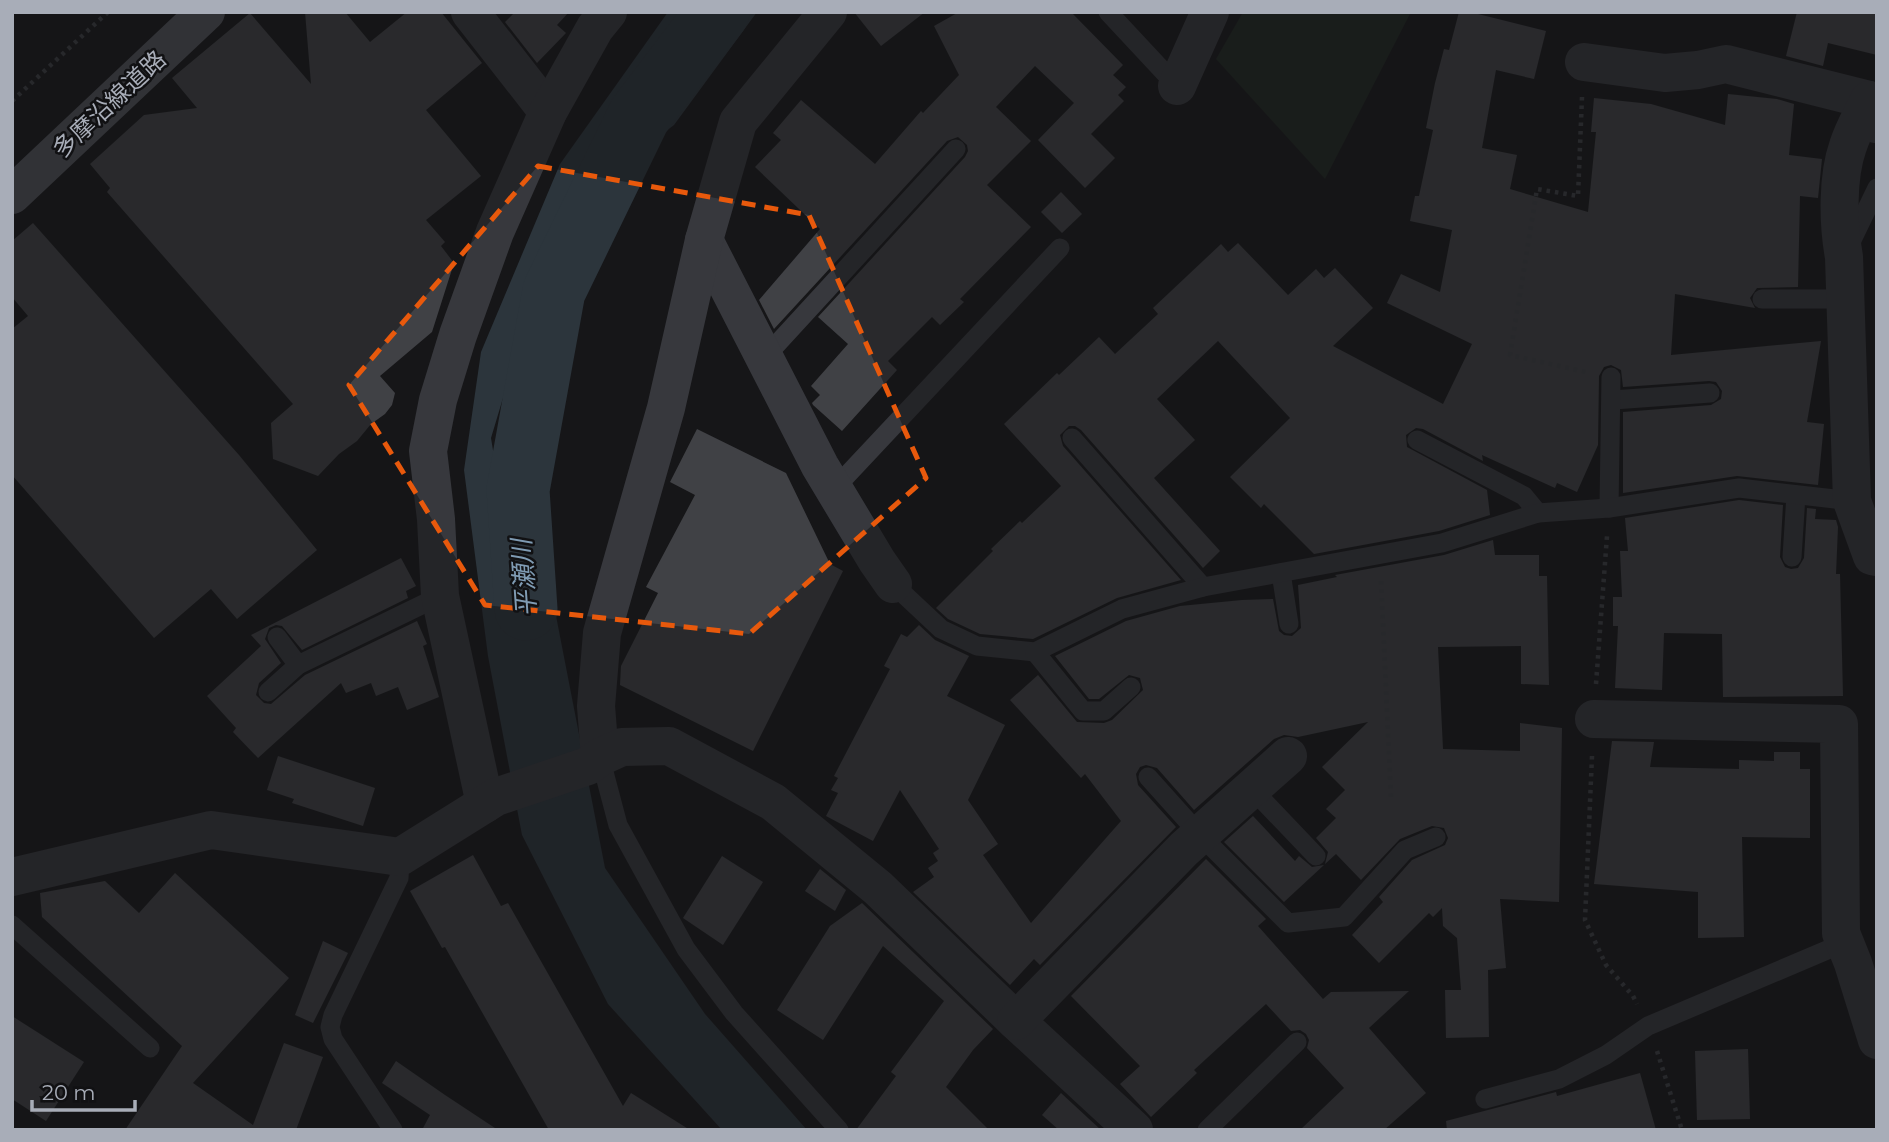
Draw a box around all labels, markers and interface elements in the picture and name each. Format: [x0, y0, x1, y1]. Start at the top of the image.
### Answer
street label: 多摩沿線道路 [46, 44, 172, 164]
water label: 平瀬川 [505, 535, 543, 618]
scale bar [32, 1068, 135, 1112]
text: 20 m [42, 1080, 96, 1105]

